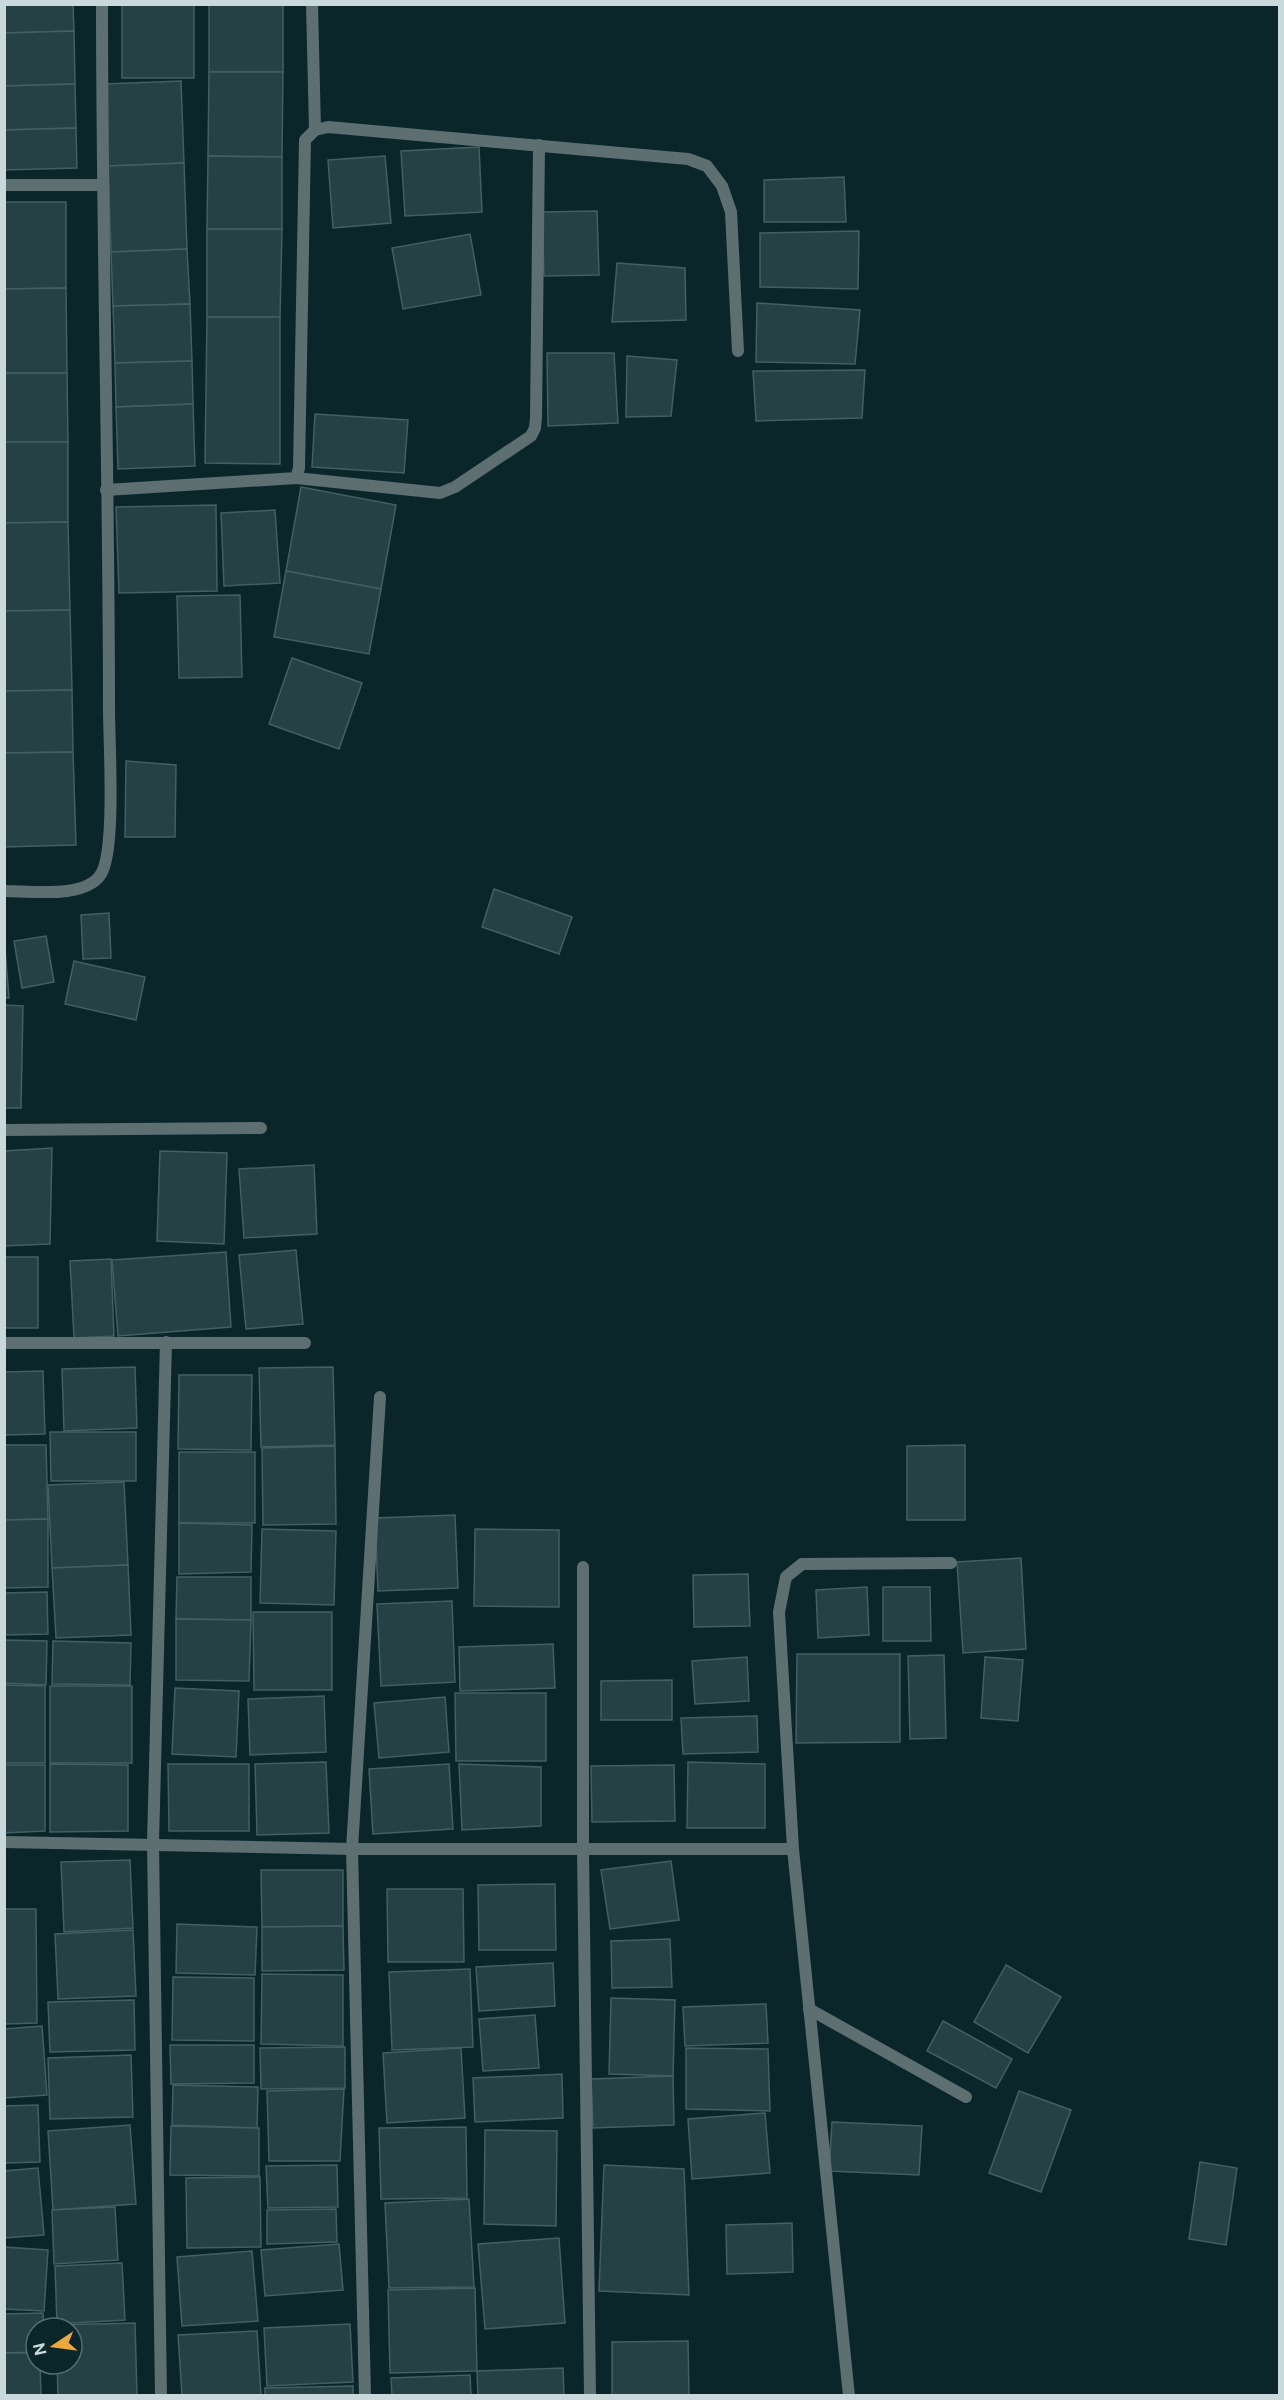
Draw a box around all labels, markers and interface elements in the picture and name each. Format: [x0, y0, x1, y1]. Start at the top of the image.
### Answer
north arrow [24, 2316, 84, 2376]
text: N [29, 2341, 51, 2357]

